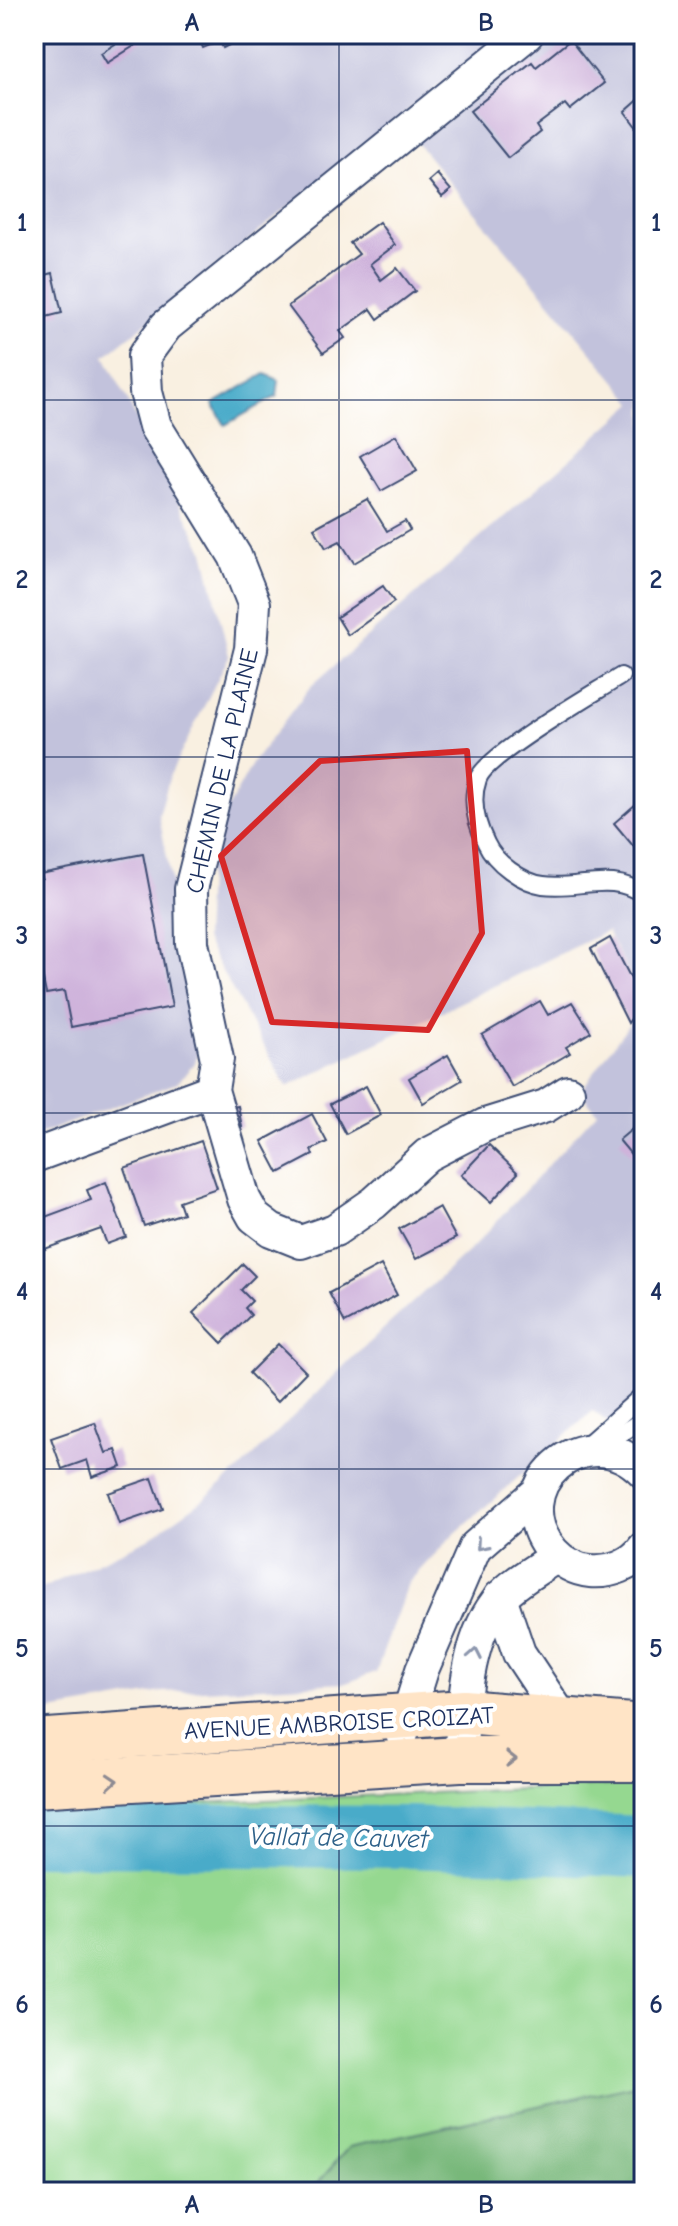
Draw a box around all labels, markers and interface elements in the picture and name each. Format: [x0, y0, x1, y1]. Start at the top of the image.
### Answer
text: A [185, 8, 200, 38]
text: B [478, 8, 494, 38]
text: 1 [17, 208, 27, 238]
text: 1 [651, 208, 661, 238]
text: 2 [16, 565, 28, 595]
text: 2 [650, 565, 662, 595]
street label: CHEMIN DE LA PLAINE [180, 646, 264, 896]
text: 3 [16, 921, 28, 951]
text: 3 [650, 921, 662, 951]
text: 4 [16, 1277, 28, 1307]
text: 4 [650, 1277, 662, 1307]
one-way arrow [476, 1535, 491, 1550]
text: 5 [15, 1634, 29, 1664]
text: 5 [649, 1634, 663, 1664]
one-way arrow [466, 1648, 483, 1662]
street label: AVENUE AMBROISE CROIZAT [183, 1701, 495, 1745]
one-way arrow [505, 1750, 518, 1768]
one-way arrow [106, 1772, 119, 1789]
water label: Vallat de Cauvet [250, 1821, 430, 1855]
text: 6 [15, 1990, 29, 2020]
text: 6 [649, 1990, 663, 2020]
text: A [185, 2190, 200, 2220]
text: B [478, 2190, 494, 2220]

